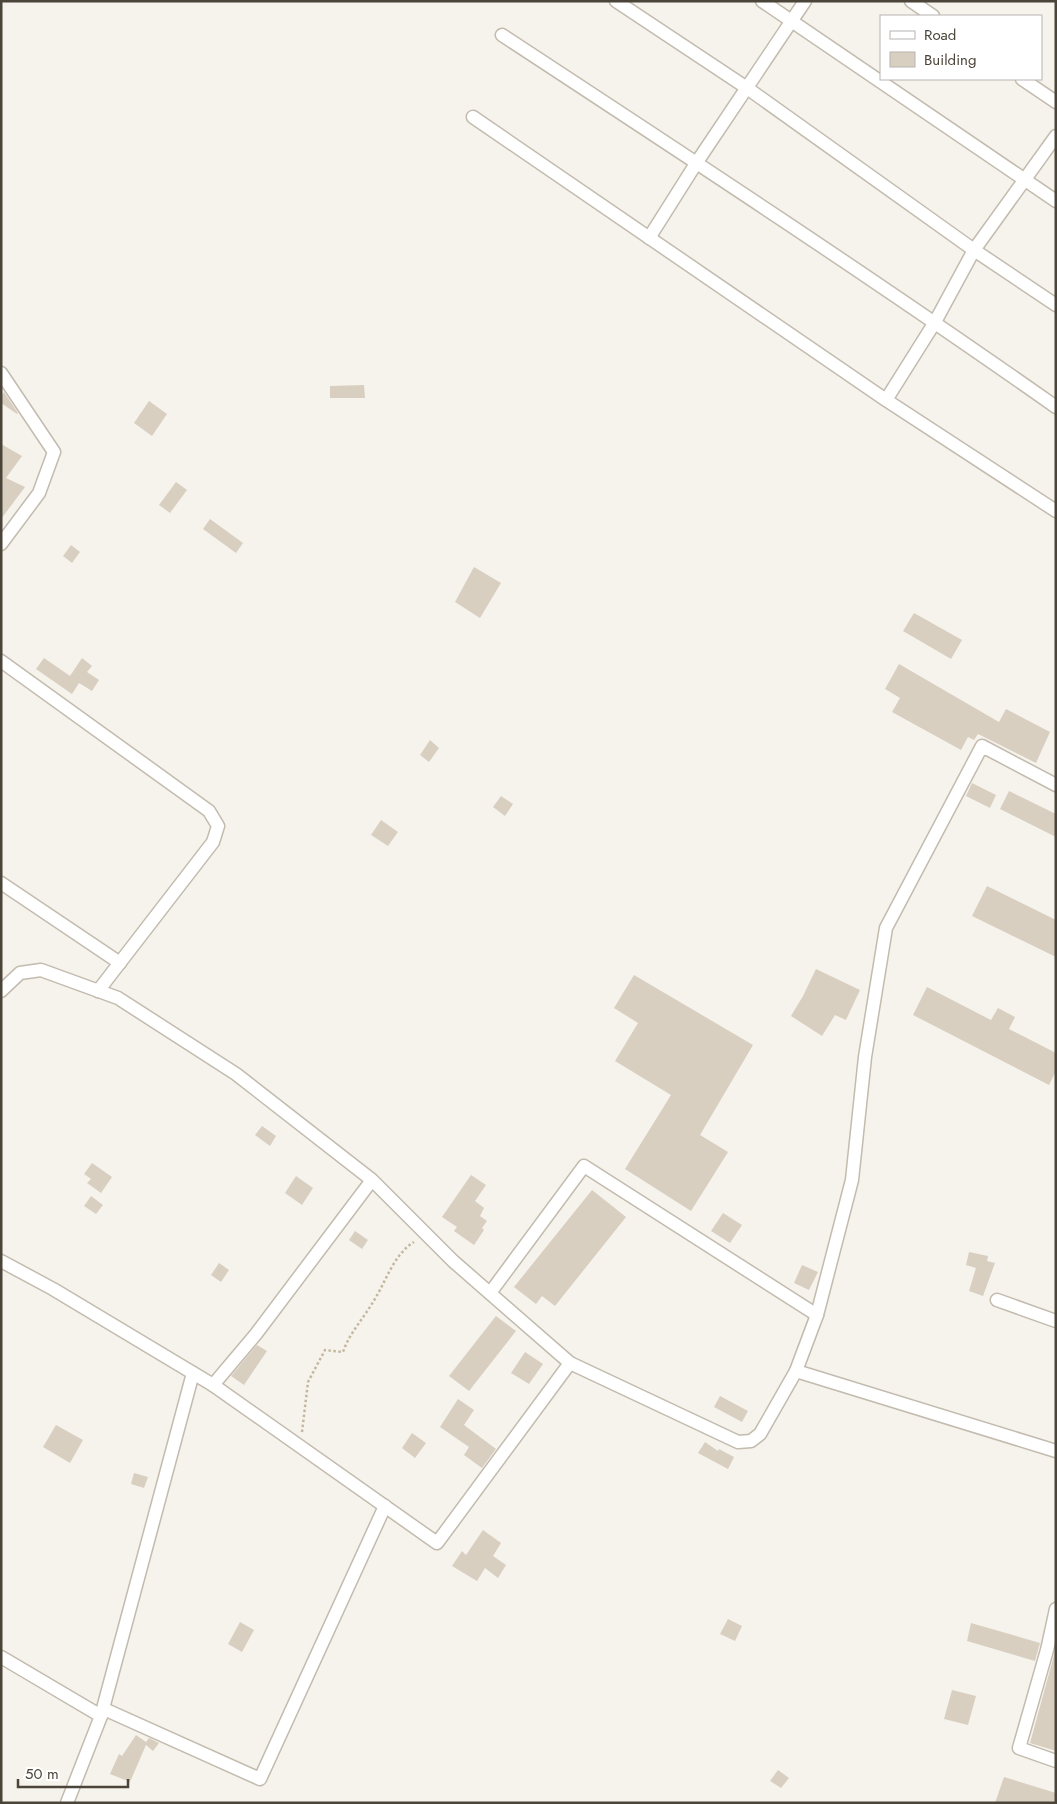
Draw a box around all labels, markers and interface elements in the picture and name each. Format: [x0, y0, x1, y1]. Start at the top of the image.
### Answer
legend [880, 15, 1042, 80]
text: Road [924, 24, 956, 46]
text: Building [924, 49, 976, 71]
scale bar [18, 1756, 128, 1788]
text: 50 m [25, 1763, 59, 1785]

